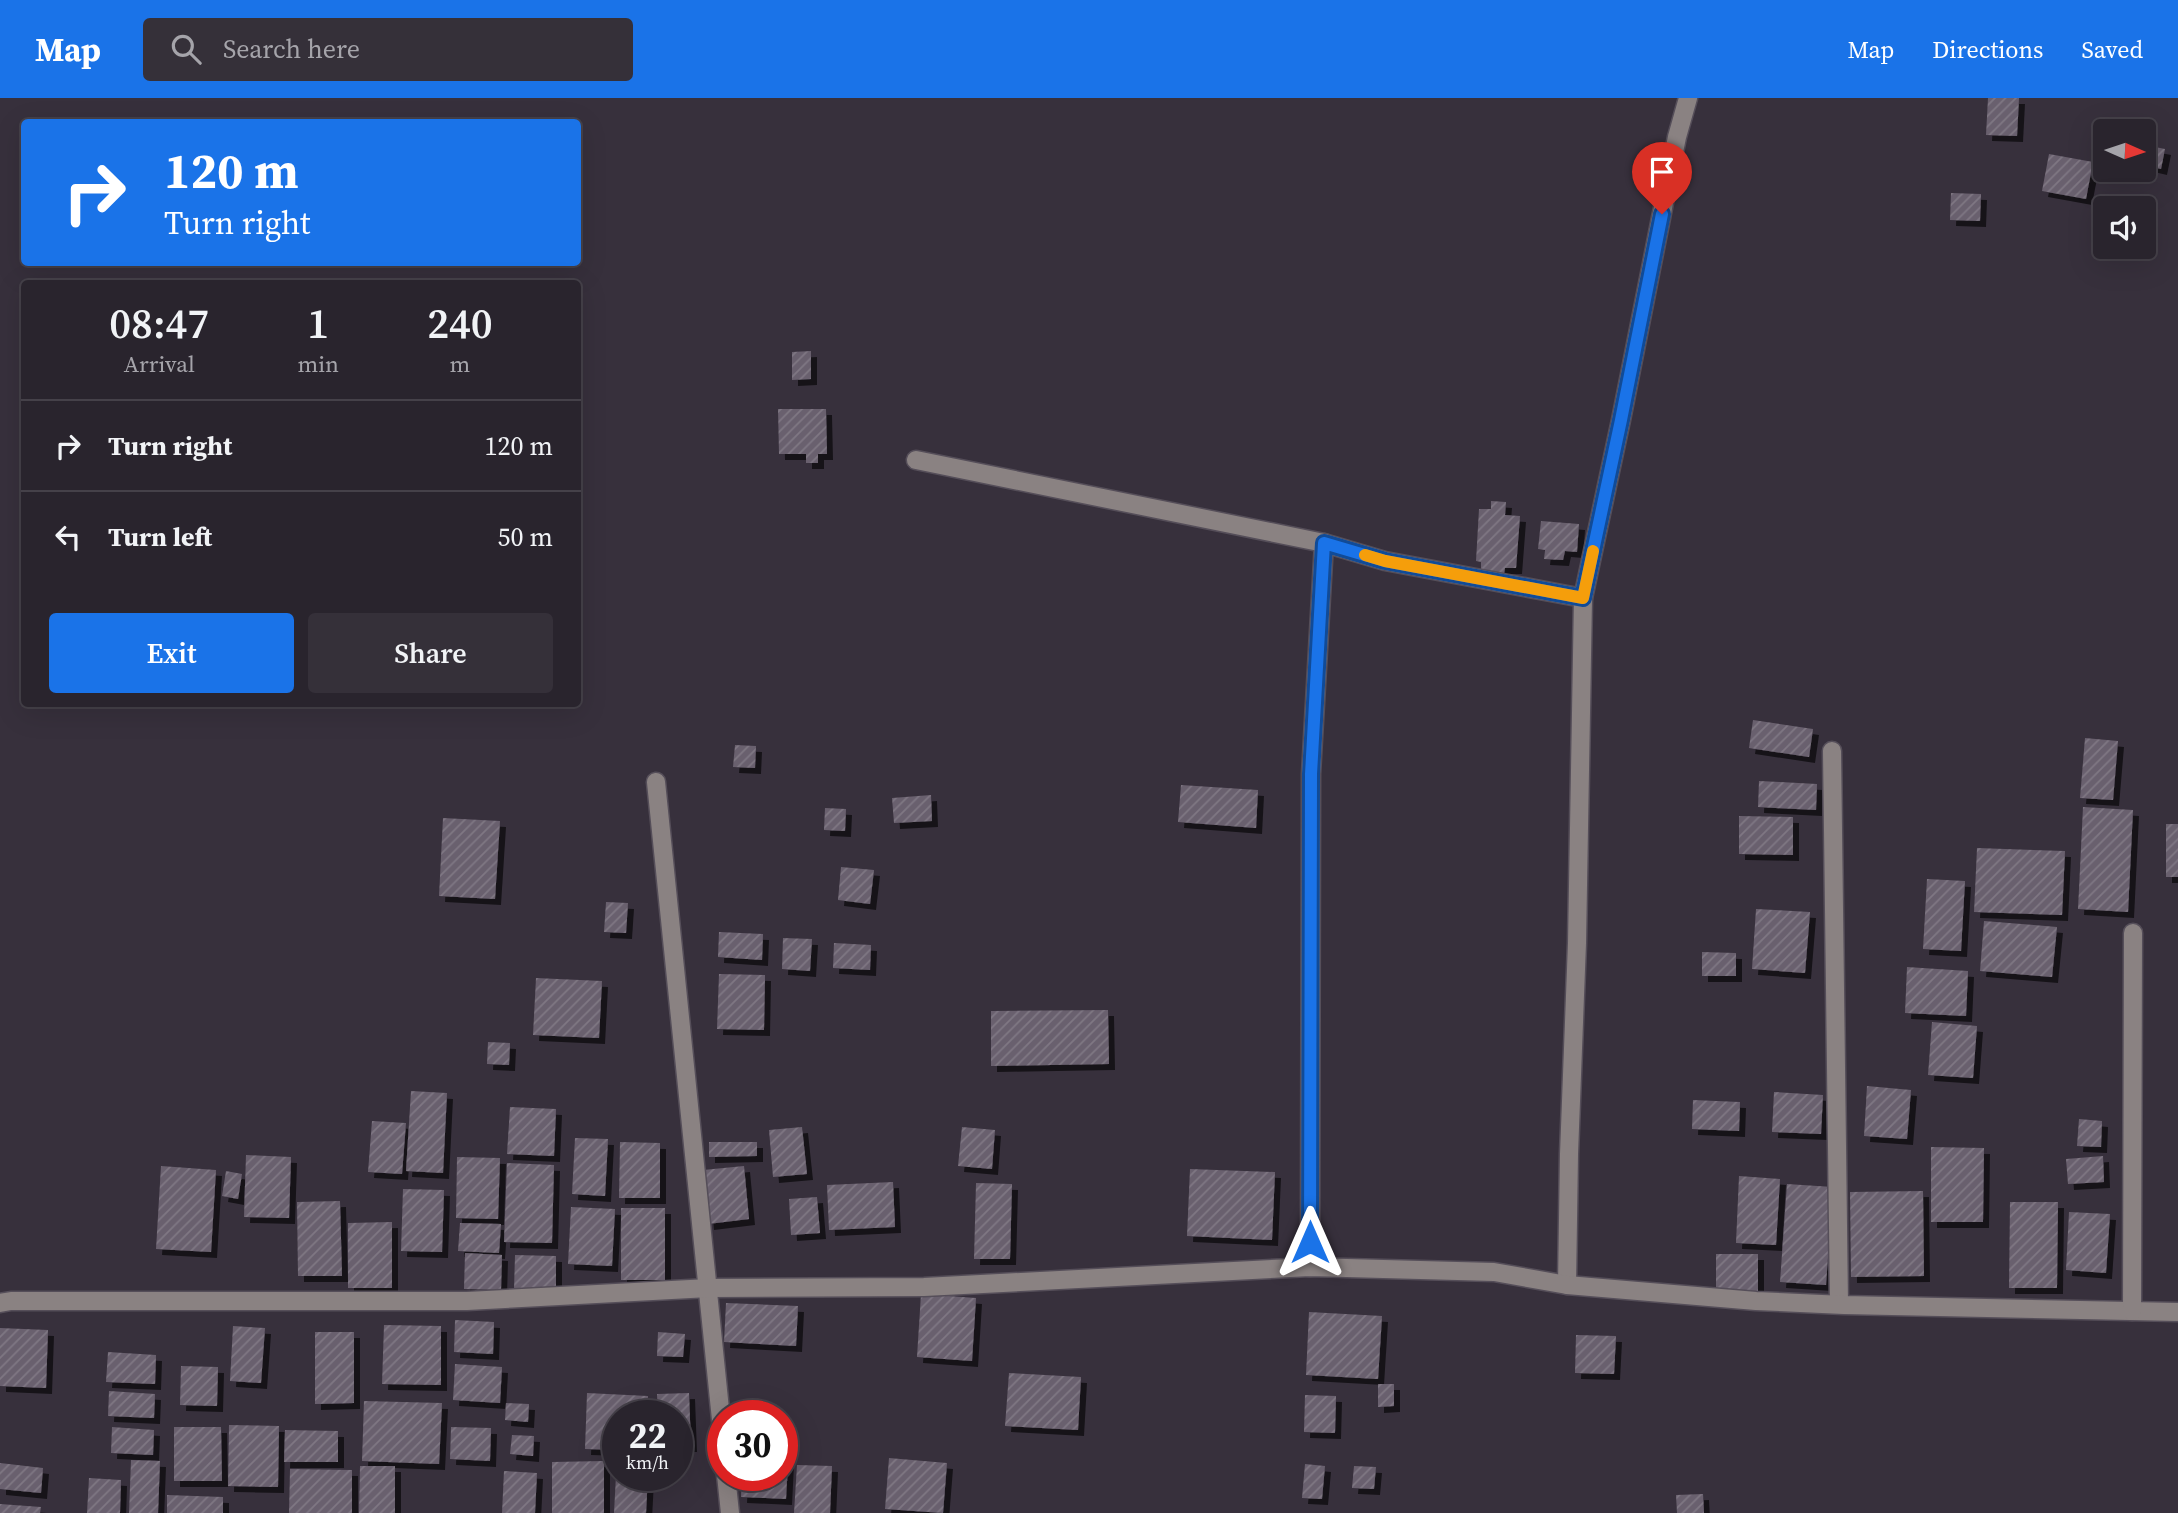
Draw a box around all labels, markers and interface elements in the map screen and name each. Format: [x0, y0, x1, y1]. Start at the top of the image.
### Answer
search box [143, 18, 633, 81]
text: Map [35, 27, 101, 72]
icon: search [167, 30, 205, 68]
text: Search here [223, 31, 360, 67]
text: Map [1847, 33, 1894, 66]
text: Directions [1932, 33, 2043, 66]
text: Saved [2081, 33, 2143, 66]
north arrow [2093, 119, 2156, 182]
map controls [2093, 119, 2156, 259]
text: 120 m [164, 137, 299, 204]
pin [1632, 142, 1692, 214]
icon: right [49, 147, 140, 238]
icon: arrive [1643, 153, 1681, 191]
button: sound [2093, 196, 2156, 259]
text: Turn right [164, 201, 310, 245]
text: 08:47 [109, 294, 209, 352]
text: 1 [307, 294, 329, 352]
text: 240 [427, 294, 493, 352]
text: Arrival [124, 348, 195, 380]
text: min [297, 348, 339, 380]
text: m [450, 348, 470, 380]
icon: right [49, 427, 87, 465]
text: Turn right [108, 428, 232, 464]
text: 120 m [485, 428, 553, 464]
icon: left [49, 518, 87, 556]
text: Turn left [108, 519, 212, 555]
text: 50 m [498, 519, 553, 555]
button: Exit [49, 613, 294, 693]
button: Share [308, 613, 553, 693]
position arrow [1273, 1205, 1347, 1279]
speed limit sign: 30 [707, 1400, 798, 1491]
text: 22 [629, 1412, 666, 1460]
text: km/h [626, 1450, 669, 1475]

